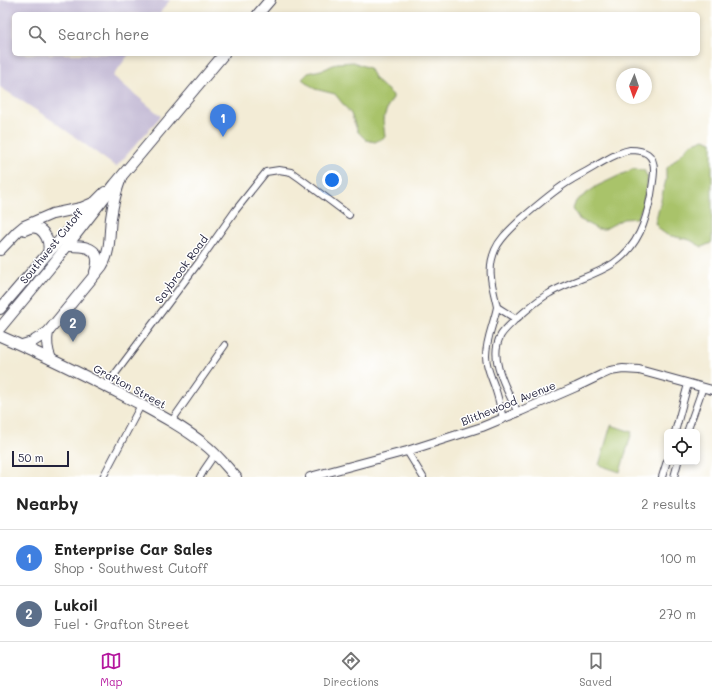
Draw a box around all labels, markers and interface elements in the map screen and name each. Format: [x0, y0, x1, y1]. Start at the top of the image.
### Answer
search box [12, 12, 700, 56]
icon: search [26, 23, 48, 45]
text: Search here [58, 24, 149, 44]
north arrow [616, 68, 652, 104]
pin: 1 [210, 104, 236, 137]
your location [322, 170, 342, 190]
street label: Southwest Cutoff [16, 205, 86, 287]
street label: Saybrook Road [151, 232, 211, 306]
pin: 2 [60, 309, 86, 342]
street label: Grafton Street [91, 360, 169, 412]
street label: Blithewood Avenue [458, 377, 558, 429]
map controls [664, 429, 700, 465]
button: locate [664, 429, 700, 465]
scale bar [12, 449, 69, 468]
text: 50 m [18, 450, 44, 465]
text: Nearby [16, 492, 78, 514]
text: 2 results [641, 495, 696, 512]
text: Enterprise Car Sales [54, 539, 213, 559]
text: 1 [26, 549, 32, 566]
text: 100 m [660, 549, 696, 566]
text: Shop · Southwest Cutoff [54, 559, 208, 576]
text: Lukoil [54, 595, 98, 615]
text: 2 [25, 605, 33, 622]
text: 270 m [659, 605, 696, 622]
text: Fuel · Grafton Street [54, 615, 189, 632]
tab: Map [100, 650, 123, 689]
tab: Directions [323, 650, 379, 689]
tab: Saved [579, 650, 612, 689]

